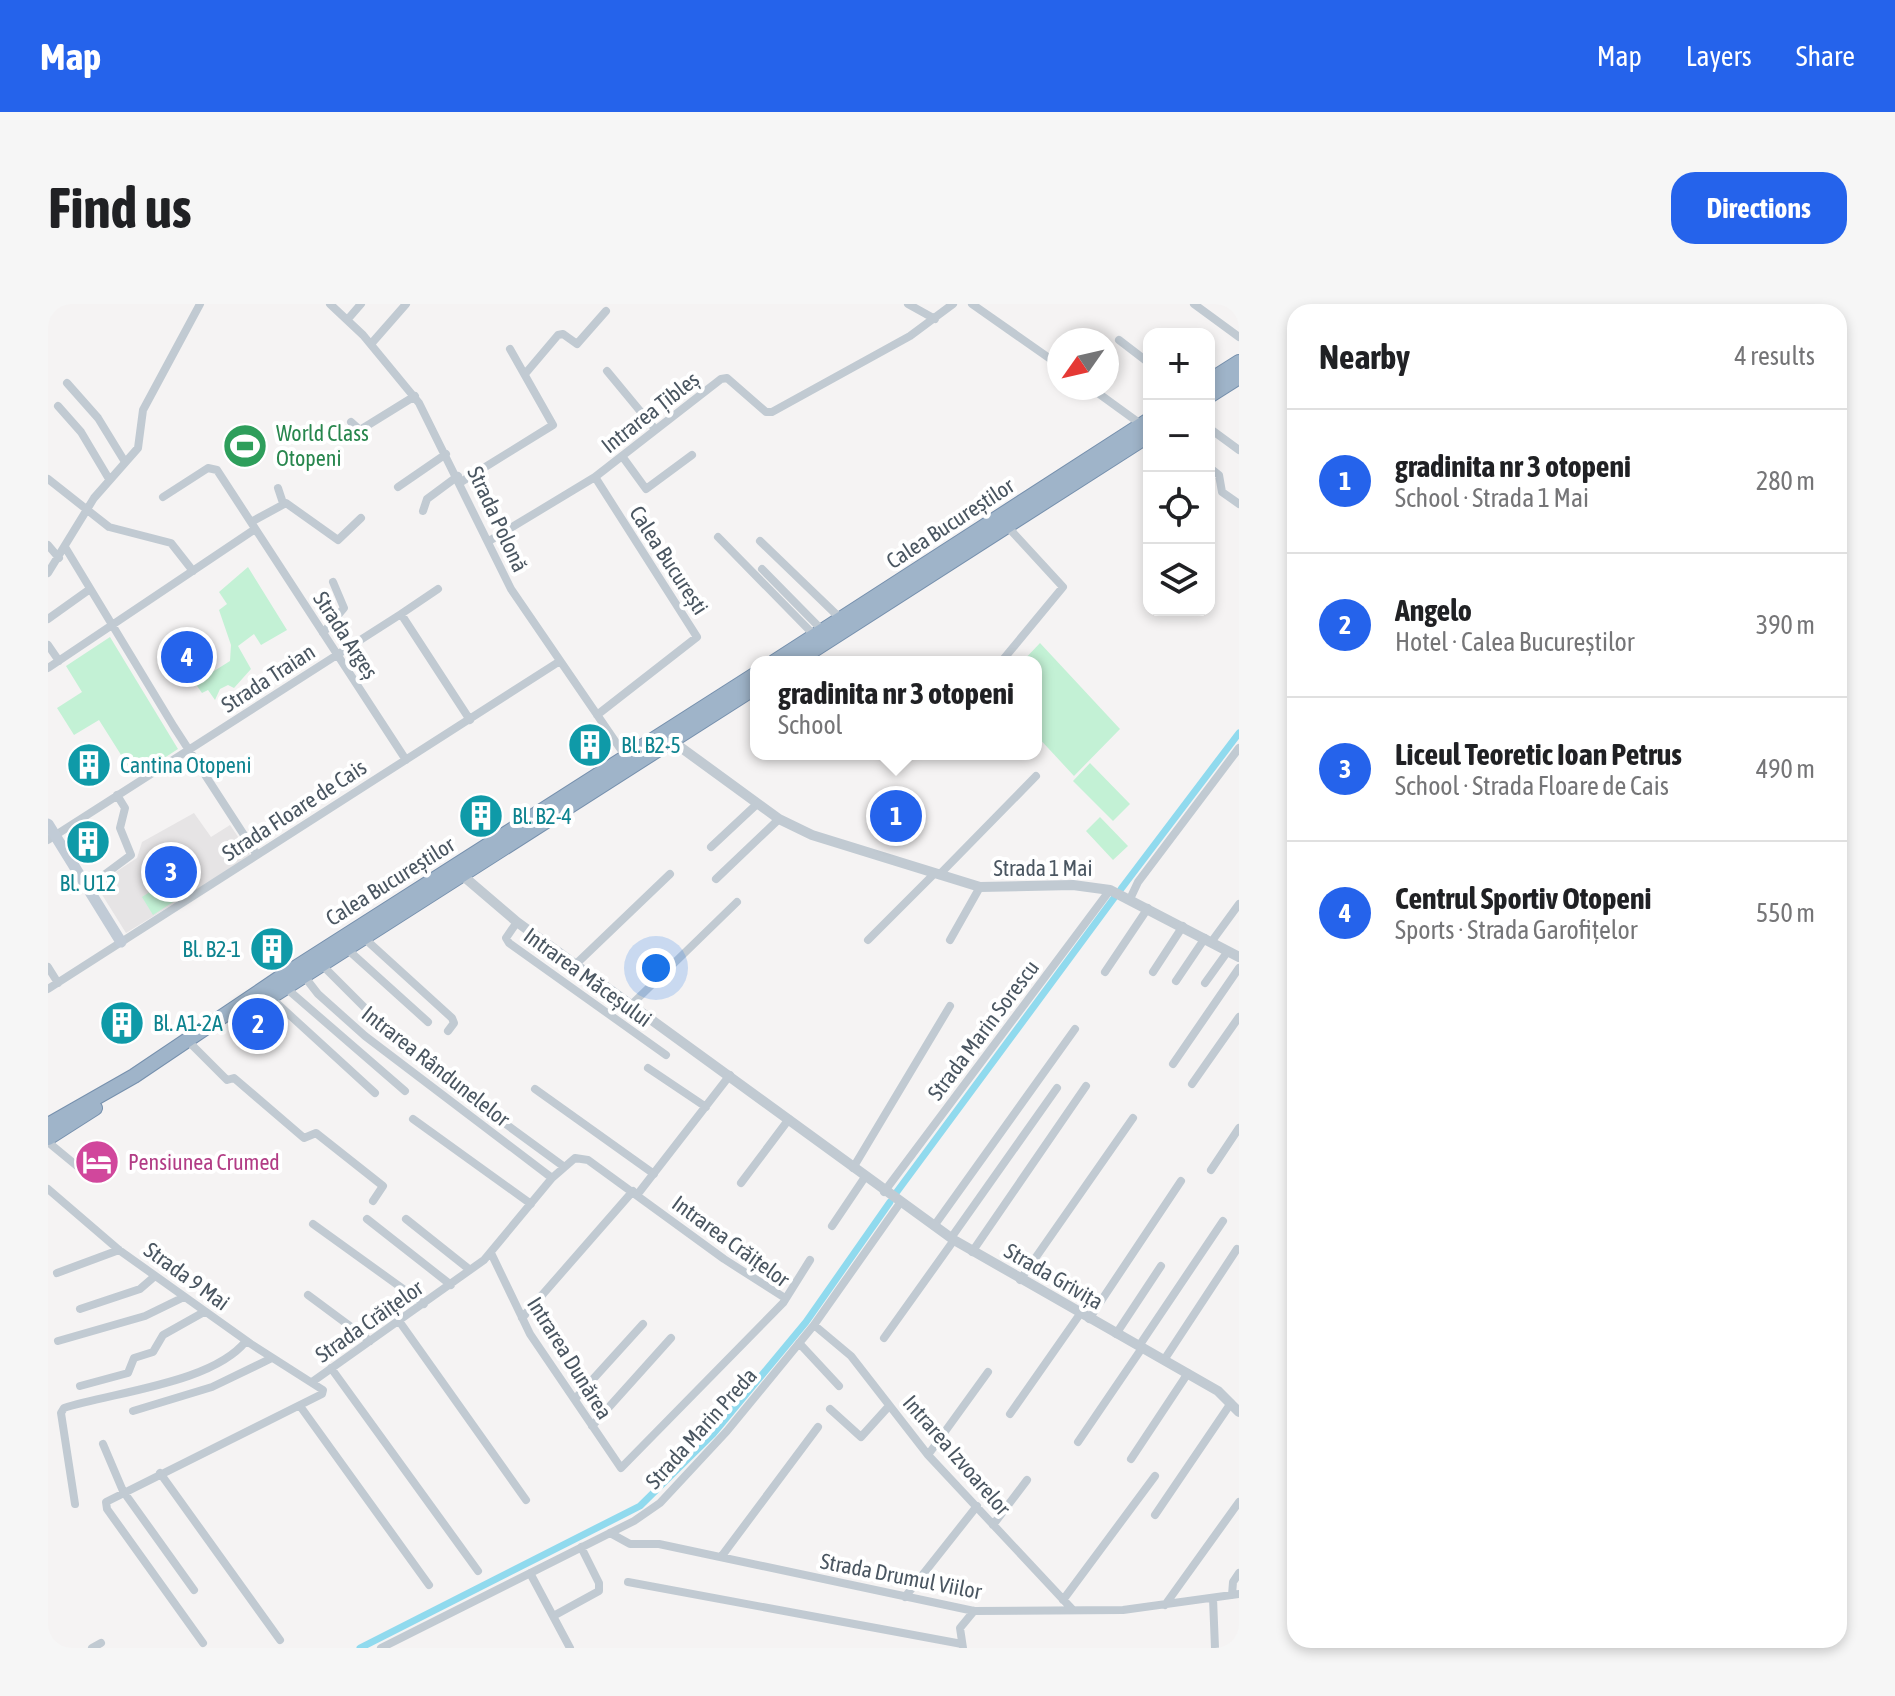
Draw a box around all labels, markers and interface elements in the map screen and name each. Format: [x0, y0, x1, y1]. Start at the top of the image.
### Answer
text: Map [40, 35, 101, 78]
text: Map [1597, 40, 1642, 72]
text: Layers [1686, 40, 1752, 72]
text: Share [1796, 40, 1855, 72]
button: Directions [1671, 172, 1847, 244]
text: Find us [48, 176, 192, 240]
north arrow [1047, 328, 1119, 400]
map controls [1143, 328, 1215, 616]
button: + [1143, 328, 1215, 400]
text: Nearby [1319, 337, 1410, 376]
text: 4 results [1734, 341, 1815, 371]
street label: Intrarea Țibleș [596, 366, 704, 458]
button: − [1143, 400, 1215, 472]
place label: World Class Otopeni [276, 420, 369, 471]
sports icon: World Class Otopeni [221, 422, 269, 470]
text: gradinita nr 3 otopeni [1395, 449, 1631, 483]
street label: Strada Polonă [462, 462, 534, 576]
text: 1 [1339, 466, 1351, 496]
text: 280 m [1756, 466, 1815, 496]
street label: Calea Bucureștilor [881, 472, 1019, 574]
button: locate [1143, 472, 1215, 544]
text: School · Strada 1 Mai [1395, 483, 1589, 513]
street label: Calea București [624, 501, 714, 619]
button: layers [1143, 544, 1215, 616]
street label: Strada Argeș [308, 586, 384, 684]
text: Angelo [1395, 593, 1472, 627]
text: 2 [1339, 610, 1351, 640]
text: 390 m [1756, 610, 1815, 640]
pin: 4 [161, 627, 213, 687]
text: Hotel · Calea Bucureștilor [1395, 627, 1635, 657]
street label: Strada Traian [216, 638, 320, 718]
popup [750, 656, 1042, 760]
text: gradinita nr 3 otopeni [778, 676, 1014, 710]
text: School [778, 710, 843, 740]
building icon: Bl. B2-5 [566, 721, 614, 769]
place label: Bl. B2-5 [621, 732, 681, 758]
text: Liceul Teoretic Ioan Petrus [1395, 737, 1682, 771]
building icon: Cantina Otopeni [65, 741, 113, 789]
place label: Cantina Otopeni [120, 752, 252, 778]
street label: Strada Floare de Cais [217, 754, 371, 866]
text: 3 [1339, 754, 1351, 784]
text: 490 m [1756, 754, 1815, 784]
text: School · Strada Floare de Cais [1395, 771, 1669, 801]
pin: 1 [870, 786, 922, 846]
building icon: Bl. B2-4 [457, 792, 505, 840]
place label: Bl. B2-4 [512, 803, 572, 829]
building icon: Bl. U12 [64, 818, 112, 866]
street label: Calea Bucureștilor [321, 831, 460, 931]
pin: 3 [145, 842, 197, 902]
street label: Strada 1 Mai [994, 855, 1092, 881]
place label: Bl. U12 [60, 870, 116, 896]
text: Centrul Sportiv Otopeni [1395, 881, 1651, 915]
text: 4 [1339, 898, 1351, 928]
text: 550 m [1756, 898, 1815, 928]
text: Sports · Strada Garofițelor [1395, 915, 1637, 945]
street label: Intrarea Măceșului [519, 922, 657, 1032]
building icon: Bl. B2-1 [248, 925, 296, 973]
place label: Bl. B2-1 [182, 936, 241, 962]
your location [636, 948, 676, 988]
street label: Strada Marin Sorescu [922, 955, 1044, 1105]
pin: 2 [232, 994, 284, 1054]
building icon: Bl. A1-2A [98, 999, 146, 1047]
street label: Intrarea Rândunelelor [357, 1000, 515, 1132]
place label: Bl. A1-2A [153, 1010, 223, 1036]
hotel icon: Pensiunea Crumed [73, 1138, 121, 1186]
place label: Pensiunea Crumed [128, 1149, 280, 1175]
street label: Intrarea Crăițelor [667, 1190, 795, 1292]
street label: Strada 9 Mai [139, 1236, 235, 1316]
street label: Strada Grivița [1000, 1237, 1108, 1315]
street label: Strada Crăițelor [310, 1274, 428, 1368]
street label: Intrarea Dunărea [522, 1292, 618, 1424]
street label: Strada Marin Preda [640, 1362, 762, 1494]
street label: Intrarea Izvoarelor [898, 1390, 1017, 1521]
street label: Strada Drumul Viilor [818, 1548, 984, 1604]

